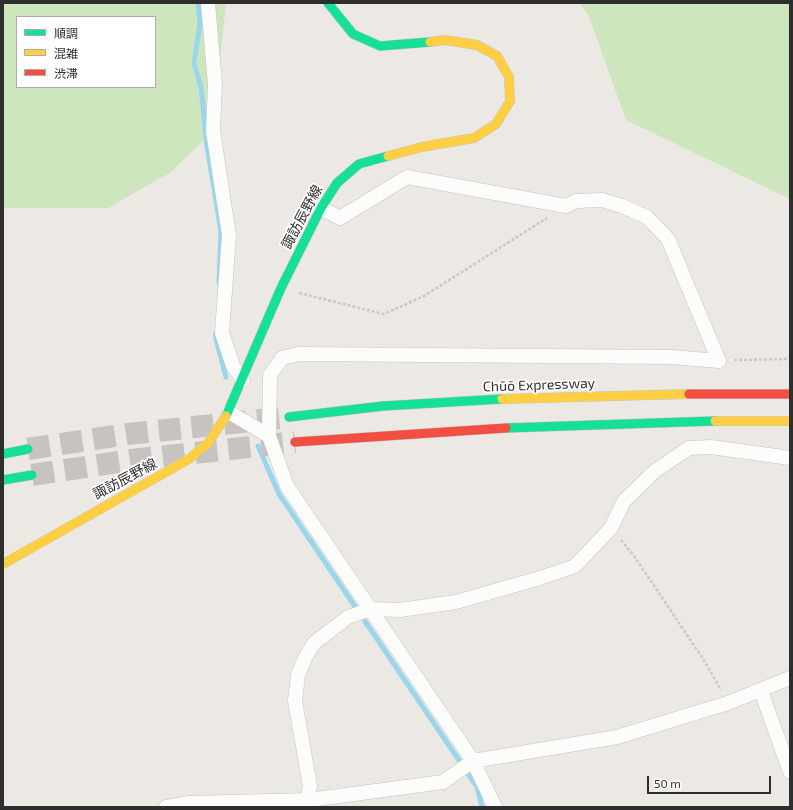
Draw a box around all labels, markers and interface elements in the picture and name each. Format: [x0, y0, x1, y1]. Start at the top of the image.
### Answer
legend [16, 16, 156, 88]
text: 順調 [54, 26, 78, 40]
text: 混雑 [54, 46, 78, 60]
text: 渋滞 [54, 66, 78, 80]
street label: 諏訪辰野線 [278, 182, 326, 252]
street label: Chūō Expressway [483, 375, 595, 395]
street label: 諏訪辰野線 [90, 455, 160, 503]
scale bar [649, 768, 773, 794]
text: 50 m [654, 776, 681, 790]

